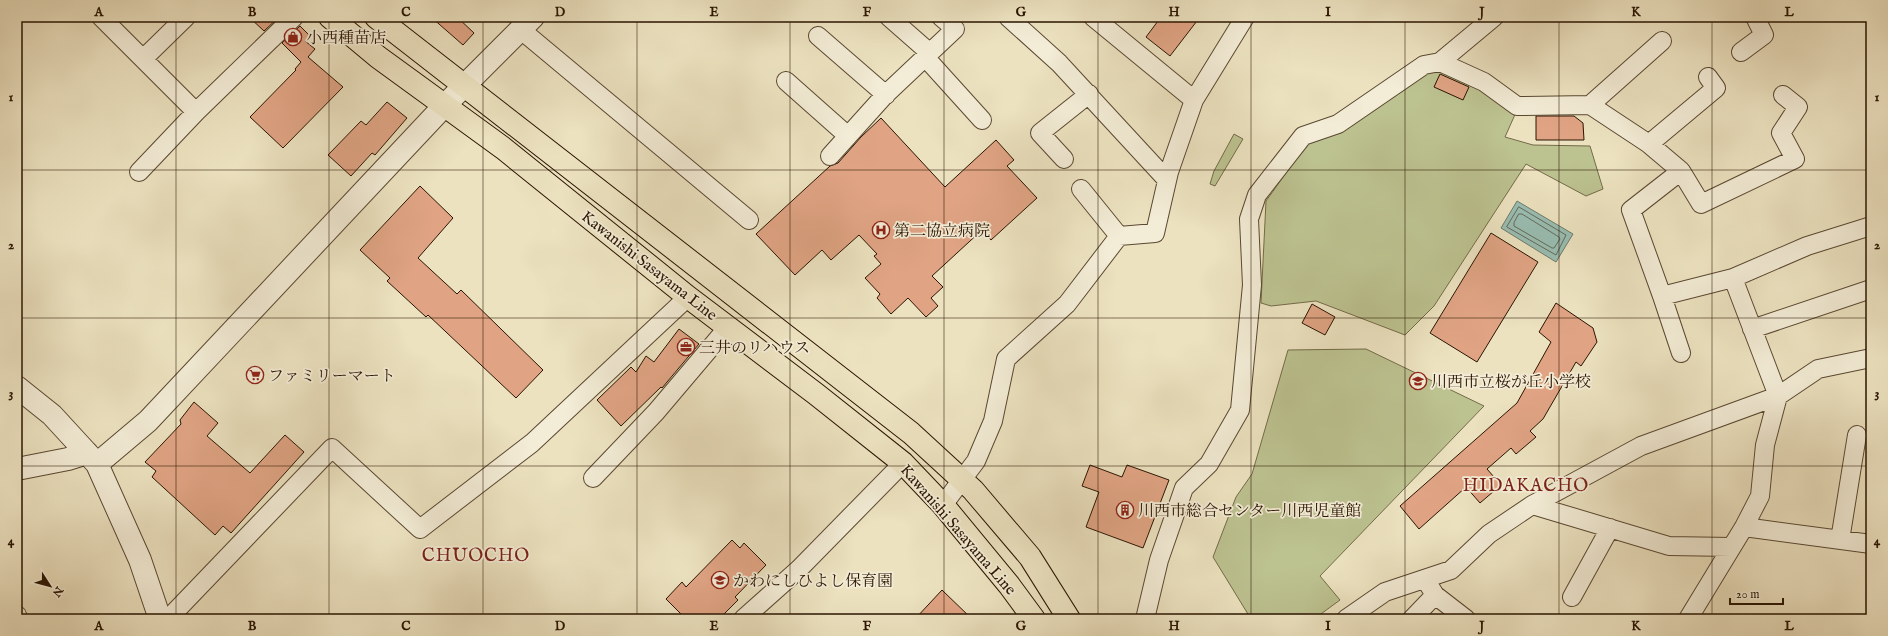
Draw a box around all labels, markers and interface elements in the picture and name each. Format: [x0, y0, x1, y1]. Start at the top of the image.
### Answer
text: A [94, 4, 105, 21]
text: B [248, 4, 257, 21]
text: C [401, 4, 411, 21]
text: D [555, 4, 566, 21]
text: E [709, 4, 719, 21]
text: F [863, 4, 872, 21]
text: G [1016, 4, 1027, 21]
text: H [1168, 4, 1180, 21]
text: I [1325, 4, 1331, 21]
text: J [1477, 4, 1485, 21]
text: K [1631, 4, 1641, 21]
text: L [1783, 4, 1794, 21]
shop icon: 小西種苗店 [283, 27, 303, 47]
place label: 小西種苗店 [306, 29, 386, 49]
text: 1 [9, 89, 14, 106]
text: 1 [1875, 89, 1880, 106]
street label: Kawanishi Sasayama Line [577, 207, 721, 326]
hospital icon: 第二協立病院 [871, 220, 891, 240]
place label: 第二協立病院 [894, 222, 990, 242]
text: 2 [8, 237, 14, 254]
text: 2 [1874, 237, 1880, 254]
office icon: 三井のリハウス [676, 337, 696, 357]
place label: 三井のリハウス [699, 339, 810, 359]
supermarket icon: ファミリーマート [245, 365, 265, 385]
place label: ファミリーマート [268, 367, 396, 387]
school or university icon: 川西市立桜が丘小学校 [1408, 371, 1428, 391]
place label: 川西市立桜が丘小学校 [1431, 373, 1591, 393]
text: 3 [9, 385, 14, 402]
text: 3 [1875, 385, 1880, 402]
street label: Kawanishi Sasayama Line [895, 461, 1020, 600]
district label: HIDAKACHO [1463, 475, 1589, 498]
building icon: 川西市総合センター川西児童館 [1115, 500, 1135, 520]
place label: 川西市総合センター川西児童館 [1138, 502, 1361, 522]
text: 4 [8, 533, 15, 550]
text: 4 [1874, 533, 1881, 550]
district label: CHUOCHO [422, 545, 530, 568]
north arrow [30, 566, 70, 606]
school or university icon: かわにしひよし保育園 [710, 570, 730, 590]
place label: かわにしひよし保育園 [733, 572, 893, 592]
scale bar [1730, 580, 1783, 606]
text: N [49, 583, 66, 600]
text: 20 m [1736, 587, 1759, 602]
text: A [94, 618, 105, 635]
text: B [248, 618, 257, 635]
text: C [401, 618, 411, 635]
text: D [555, 618, 566, 635]
text: E [709, 618, 719, 635]
text: F [863, 618, 872, 635]
text: G [1016, 618, 1027, 635]
text: H [1168, 618, 1180, 635]
text: I [1325, 618, 1331, 635]
text: J [1477, 618, 1485, 635]
text: K [1631, 618, 1641, 635]
text: L [1783, 618, 1794, 635]

